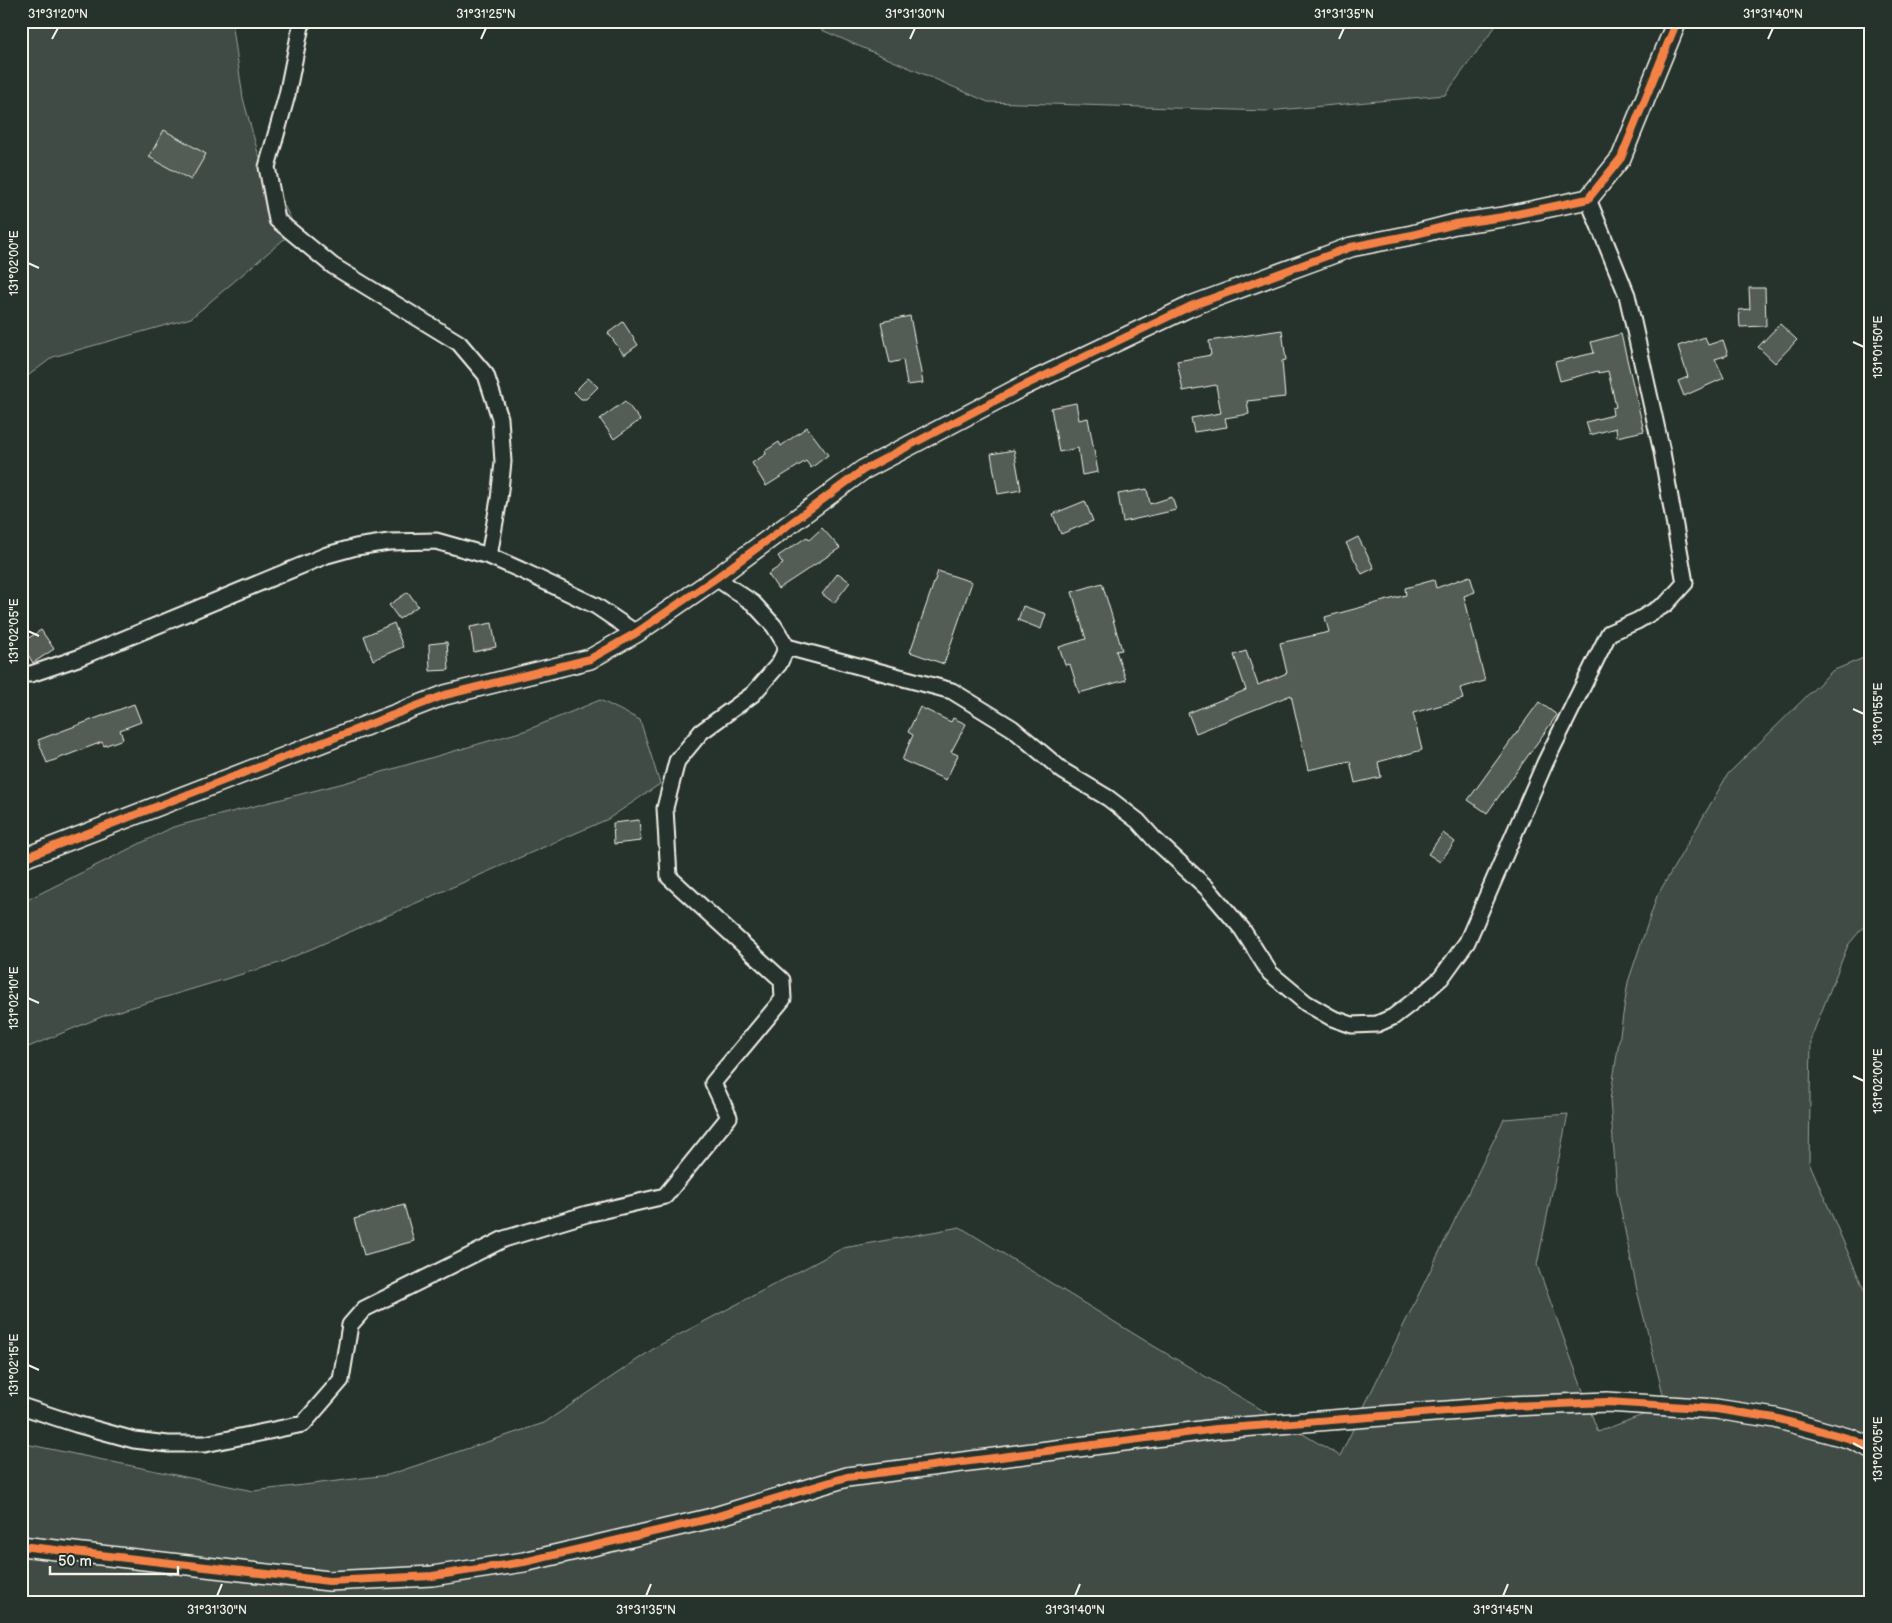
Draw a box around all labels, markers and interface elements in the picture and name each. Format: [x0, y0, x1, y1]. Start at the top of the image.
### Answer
text: 31°31'20"N [28, 7, 88, 22]
text: 31°31'25"N [456, 7, 516, 22]
text: 31°31'30"N [885, 7, 945, 22]
text: 31°31'35"N [1314, 7, 1374, 22]
text: 31°31'40"N [1743, 7, 1803, 22]
text: 131°02'00"E [7, 230, 22, 296]
text: 131°01'50"E [1871, 315, 1886, 378]
text: 131°02'05"E [7, 598, 22, 664]
text: 131°01'55"E [1871, 683, 1886, 745]
text: 131°02'10"E [7, 966, 22, 1030]
text: 131°02'00"E [1871, 1048, 1886, 1114]
text: 131°02'15"E [7, 1333, 22, 1396]
text: 131°02'05"E [1871, 1416, 1886, 1482]
scale bar [50, 1543, 178, 1575]
text: 50 m [58, 1552, 92, 1571]
text: 31°31'30"N [187, 1603, 247, 1618]
text: 31°31'35"N [616, 1603, 676, 1618]
text: 31°31'40"N [1045, 1603, 1105, 1618]
text: 31°31'45"N [1473, 1603, 1533, 1618]

